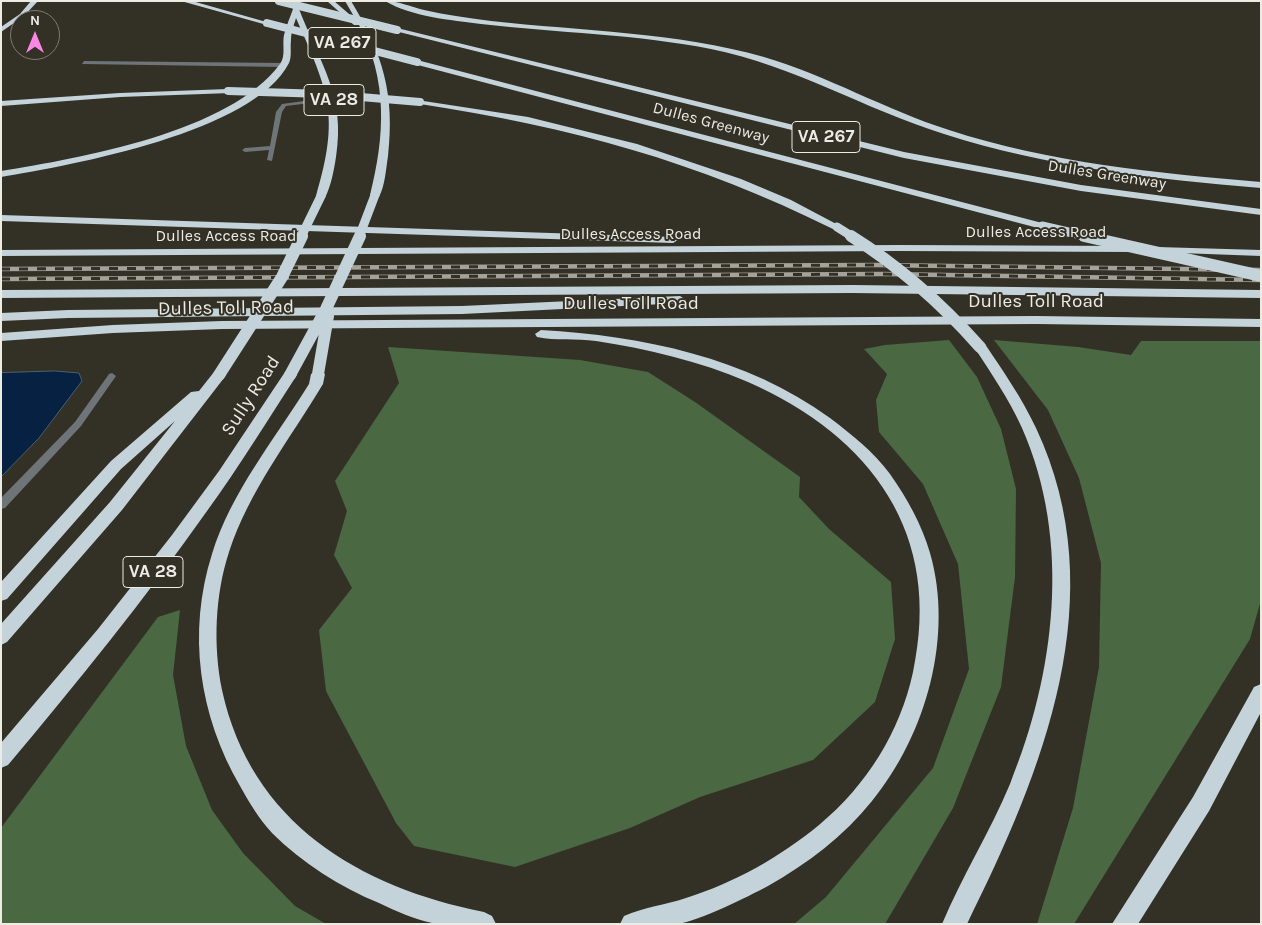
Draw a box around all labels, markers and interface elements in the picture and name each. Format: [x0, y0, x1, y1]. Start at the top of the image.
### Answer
north arrow [10, 10, 60, 60]
text: N [30, 12, 40, 29]
road number: VA 267 [308, 28, 376, 58]
road number: VA 28 [304, 84, 364, 116]
street label: Dulles Greenway [651, 98, 771, 148]
road number: VA 267 [792, 121, 860, 152]
street label: Dulles Greenway [1046, 156, 1168, 194]
street label: Dulles Access Road [966, 222, 1106, 242]
street label: Dulles Access Road [561, 224, 701, 244]
street label: Dulles Access Road [156, 226, 296, 246]
street label: Dulles Toll Road [968, 291, 1104, 313]
street label: Dulles Toll Road [563, 293, 699, 315]
street label: Dulles Toll Road [158, 295, 294, 321]
street label: Sully Road [217, 352, 285, 440]
road number: VA 28 [123, 556, 183, 588]

